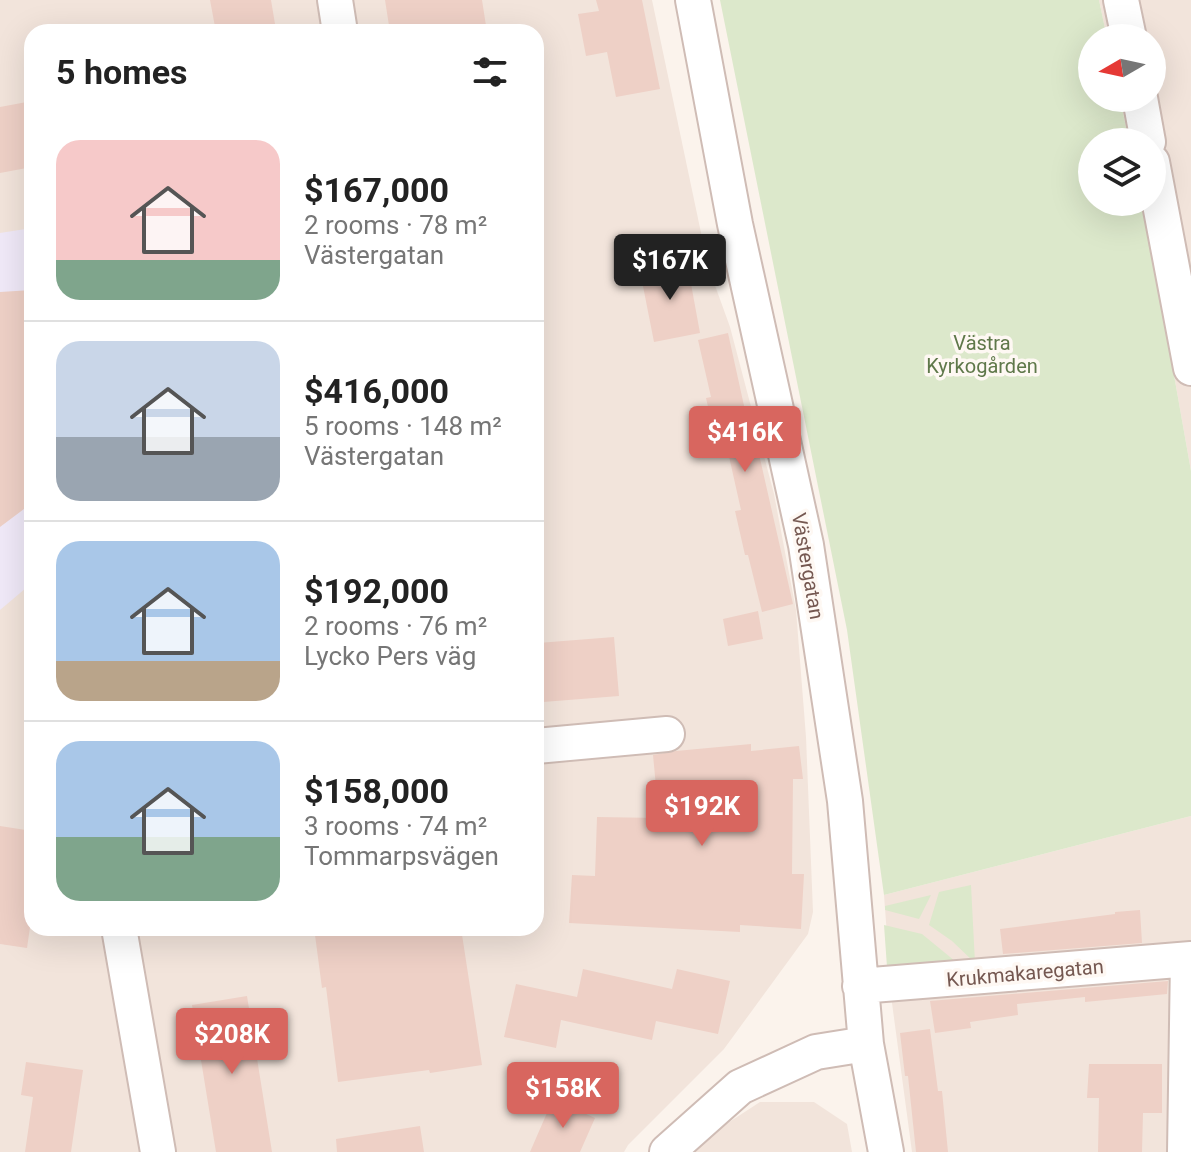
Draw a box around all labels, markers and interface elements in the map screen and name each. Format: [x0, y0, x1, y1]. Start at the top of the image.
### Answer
north arrow [1078, 24, 1166, 112]
map controls [1078, 24, 1166, 216]
icon: filters [468, 50, 512, 94]
text: 5 homes [56, 52, 187, 92]
button: layers [1078, 128, 1166, 216]
text: $167,000 [304, 170, 449, 210]
icon: home [120, 172, 216, 268]
text: 2 rooms · 78 m² [304, 210, 487, 240]
pin: $167K [614, 234, 726, 302]
text: Västergatan [304, 240, 444, 270]
text: $167K [632, 245, 708, 275]
park label: Västra Kyrkogården [926, 331, 1038, 378]
text: $416,000 [304, 371, 449, 411]
icon: home [120, 373, 216, 469]
pin: $416K [689, 406, 801, 474]
text: 5 rooms · 148 m² [304, 411, 502, 441]
text: $416K [707, 417, 783, 447]
text: Västergatan [304, 441, 444, 471]
street label: Västergatan [787, 511, 829, 621]
text: $192,000 [304, 571, 449, 611]
icon: home [120, 573, 216, 669]
text: 2 rooms · 76 m² [304, 611, 487, 641]
text: Lycko Pers väg [304, 641, 476, 671]
text: $158,000 [304, 771, 449, 811]
icon: home [120, 773, 216, 869]
pin: $192K [646, 780, 758, 848]
text: $192K [664, 791, 740, 821]
text: 3 rooms · 74 m² [304, 811, 487, 841]
text: Tommarpsvägen [304, 841, 499, 871]
street label: Krukmakaregatan [945, 954, 1105, 992]
pin: $208K [176, 1008, 288, 1076]
text: $208K [194, 1019, 270, 1049]
pin: $158K [507, 1062, 619, 1130]
text: $158K [525, 1073, 601, 1103]

